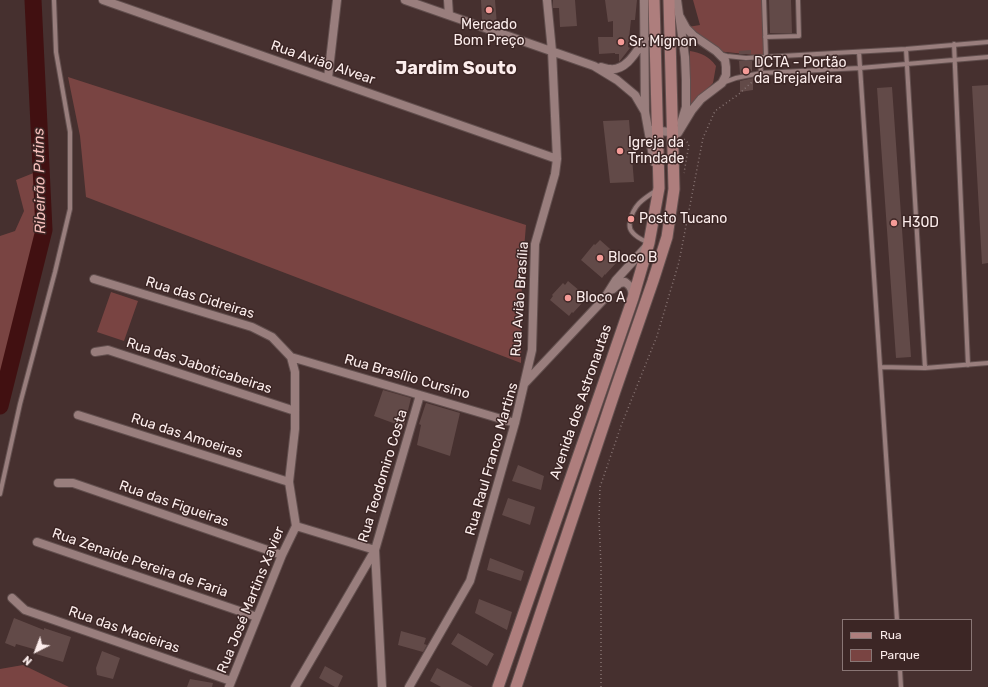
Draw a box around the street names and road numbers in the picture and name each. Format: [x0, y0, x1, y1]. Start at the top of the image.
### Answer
street label: Rua Avião Alvear [269, 37, 377, 89]
street label: Rua Avião Brasília [508, 241, 532, 357]
street label: Rua das Cidreiras [144, 273, 256, 323]
street label: Avenida dos Astronautas [547, 322, 615, 482]
street label: Rua das Jaboticabeiras [124, 334, 274, 398]
street label: Rua Brasílio Cursino [342, 351, 472, 403]
street label: Rua Raul Franco Martins [462, 381, 522, 537]
street label: Rua Teodomiro Costa [355, 408, 411, 544]
street label: Rua das Amoeiras [129, 410, 245, 462]
street label: Rua das Figueiras [117, 477, 231, 531]
street label: Rua José Martins Xavier [214, 524, 288, 676]
street label: Rua Zenaide Pereira de Faria [50, 525, 230, 601]
street label: Rua das Macieiras [66, 603, 182, 657]

